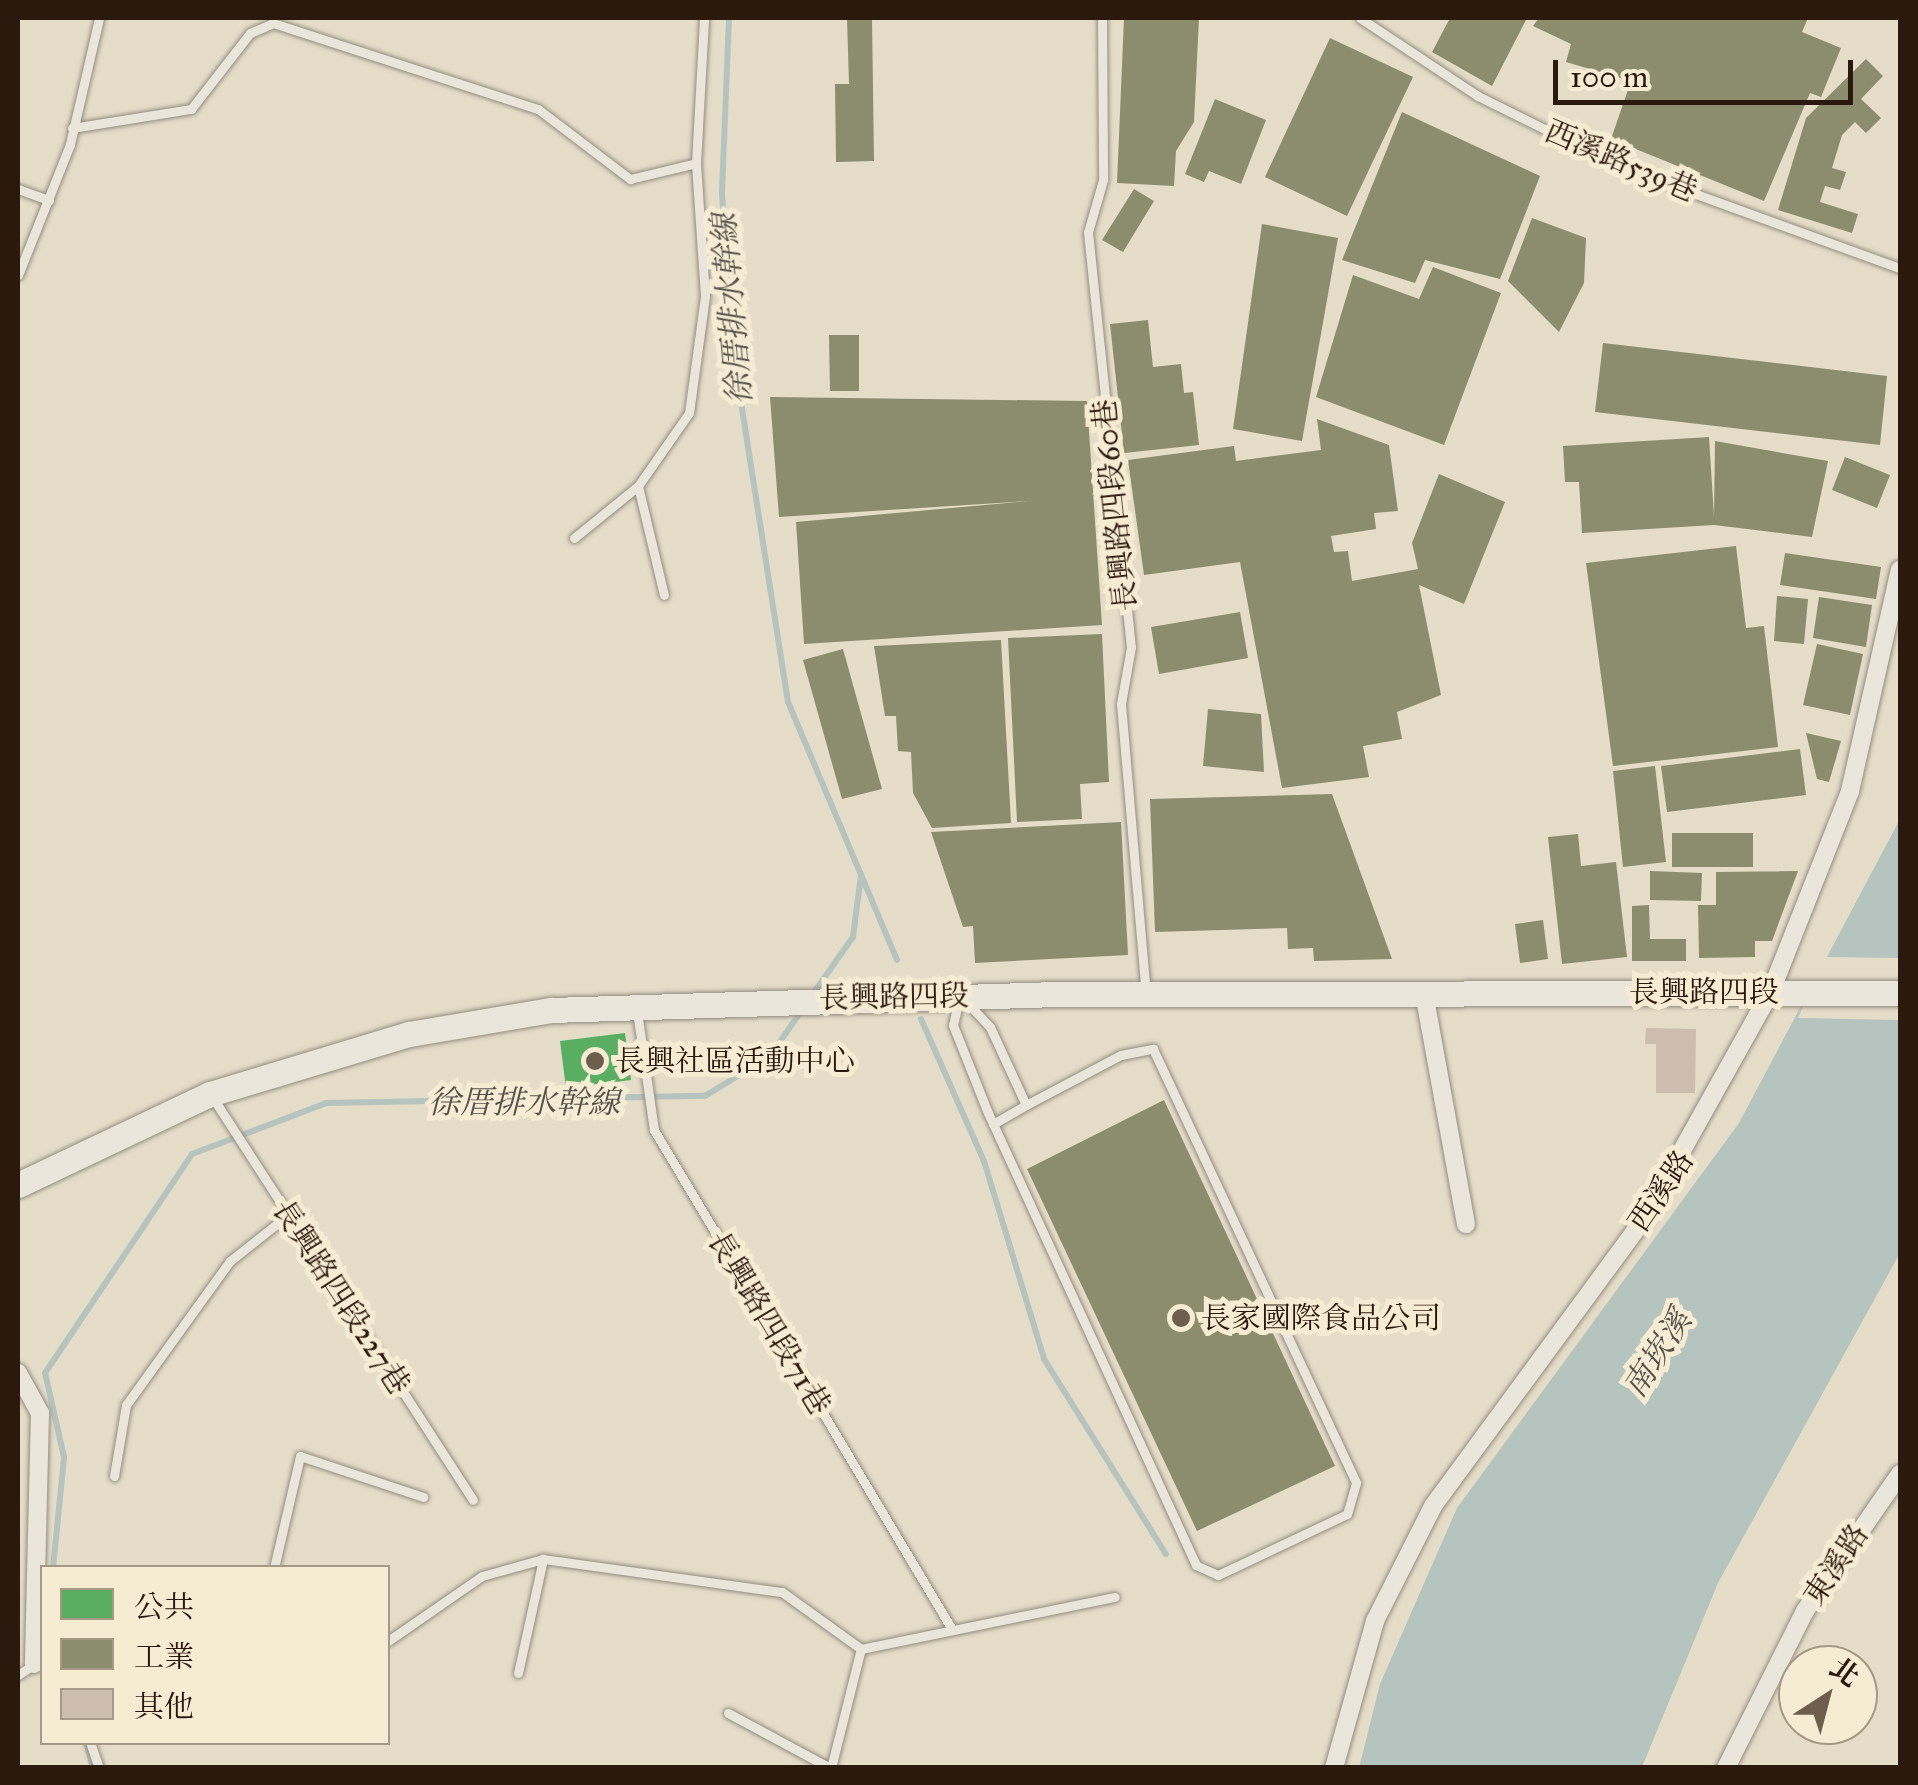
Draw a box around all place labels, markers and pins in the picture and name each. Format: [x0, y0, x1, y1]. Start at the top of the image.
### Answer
place label: 長興社區活動中心 [615, 1043, 855, 1079]
marker: 長興社區活動中心 [584, 1050, 606, 1072]
place label: 長家國際食品公司 [1201, 1300, 1441, 1336]
marker: 長家國際食品公司 [1170, 1307, 1192, 1329]

